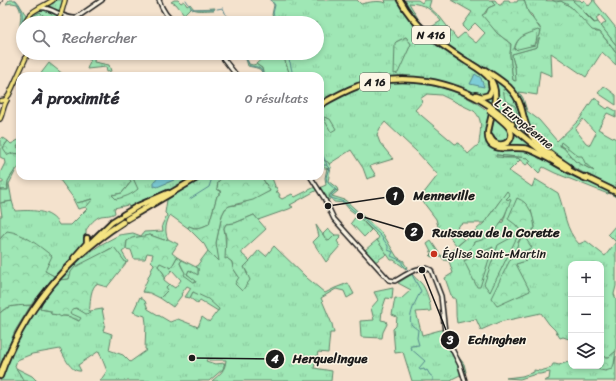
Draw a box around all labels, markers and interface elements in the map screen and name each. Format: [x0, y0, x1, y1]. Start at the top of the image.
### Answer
search box [16, 16, 324, 60]
text: Rechercher [62, 25, 137, 51]
road number: N 416 [412, 26, 450, 44]
icon: search [30, 27, 52, 49]
road number: A 16 [360, 73, 390, 91]
text: À proximité [32, 83, 119, 113]
text: 0 résultats [245, 87, 308, 110]
street label: L'Européenne [489, 93, 559, 155]
callout: Menneville [385, 183, 483, 208]
text: Menneville [412, 184, 475, 207]
text: 1 [392, 185, 398, 207]
callout: Ruisseau de la Corette [404, 220, 568, 245]
text: 2 [410, 221, 418, 243]
text: Ruisseau de la Corette [431, 221, 560, 244]
place label: Église Saint-Martin [442, 243, 547, 265]
marker: Église Saint-Martin [429, 249, 439, 259]
map controls [568, 261, 604, 369]
button: + [568, 261, 604, 297]
button: − [568, 297, 604, 333]
callout: Echinghen [440, 327, 534, 352]
text: Echinghen [468, 328, 527, 351]
text: 3 [446, 329, 454, 351]
button: layers [568, 333, 604, 369]
callout: Herquelingue [265, 346, 376, 371]
text: Herquelingue [292, 347, 368, 370]
text: 4 [270, 348, 279, 370]

